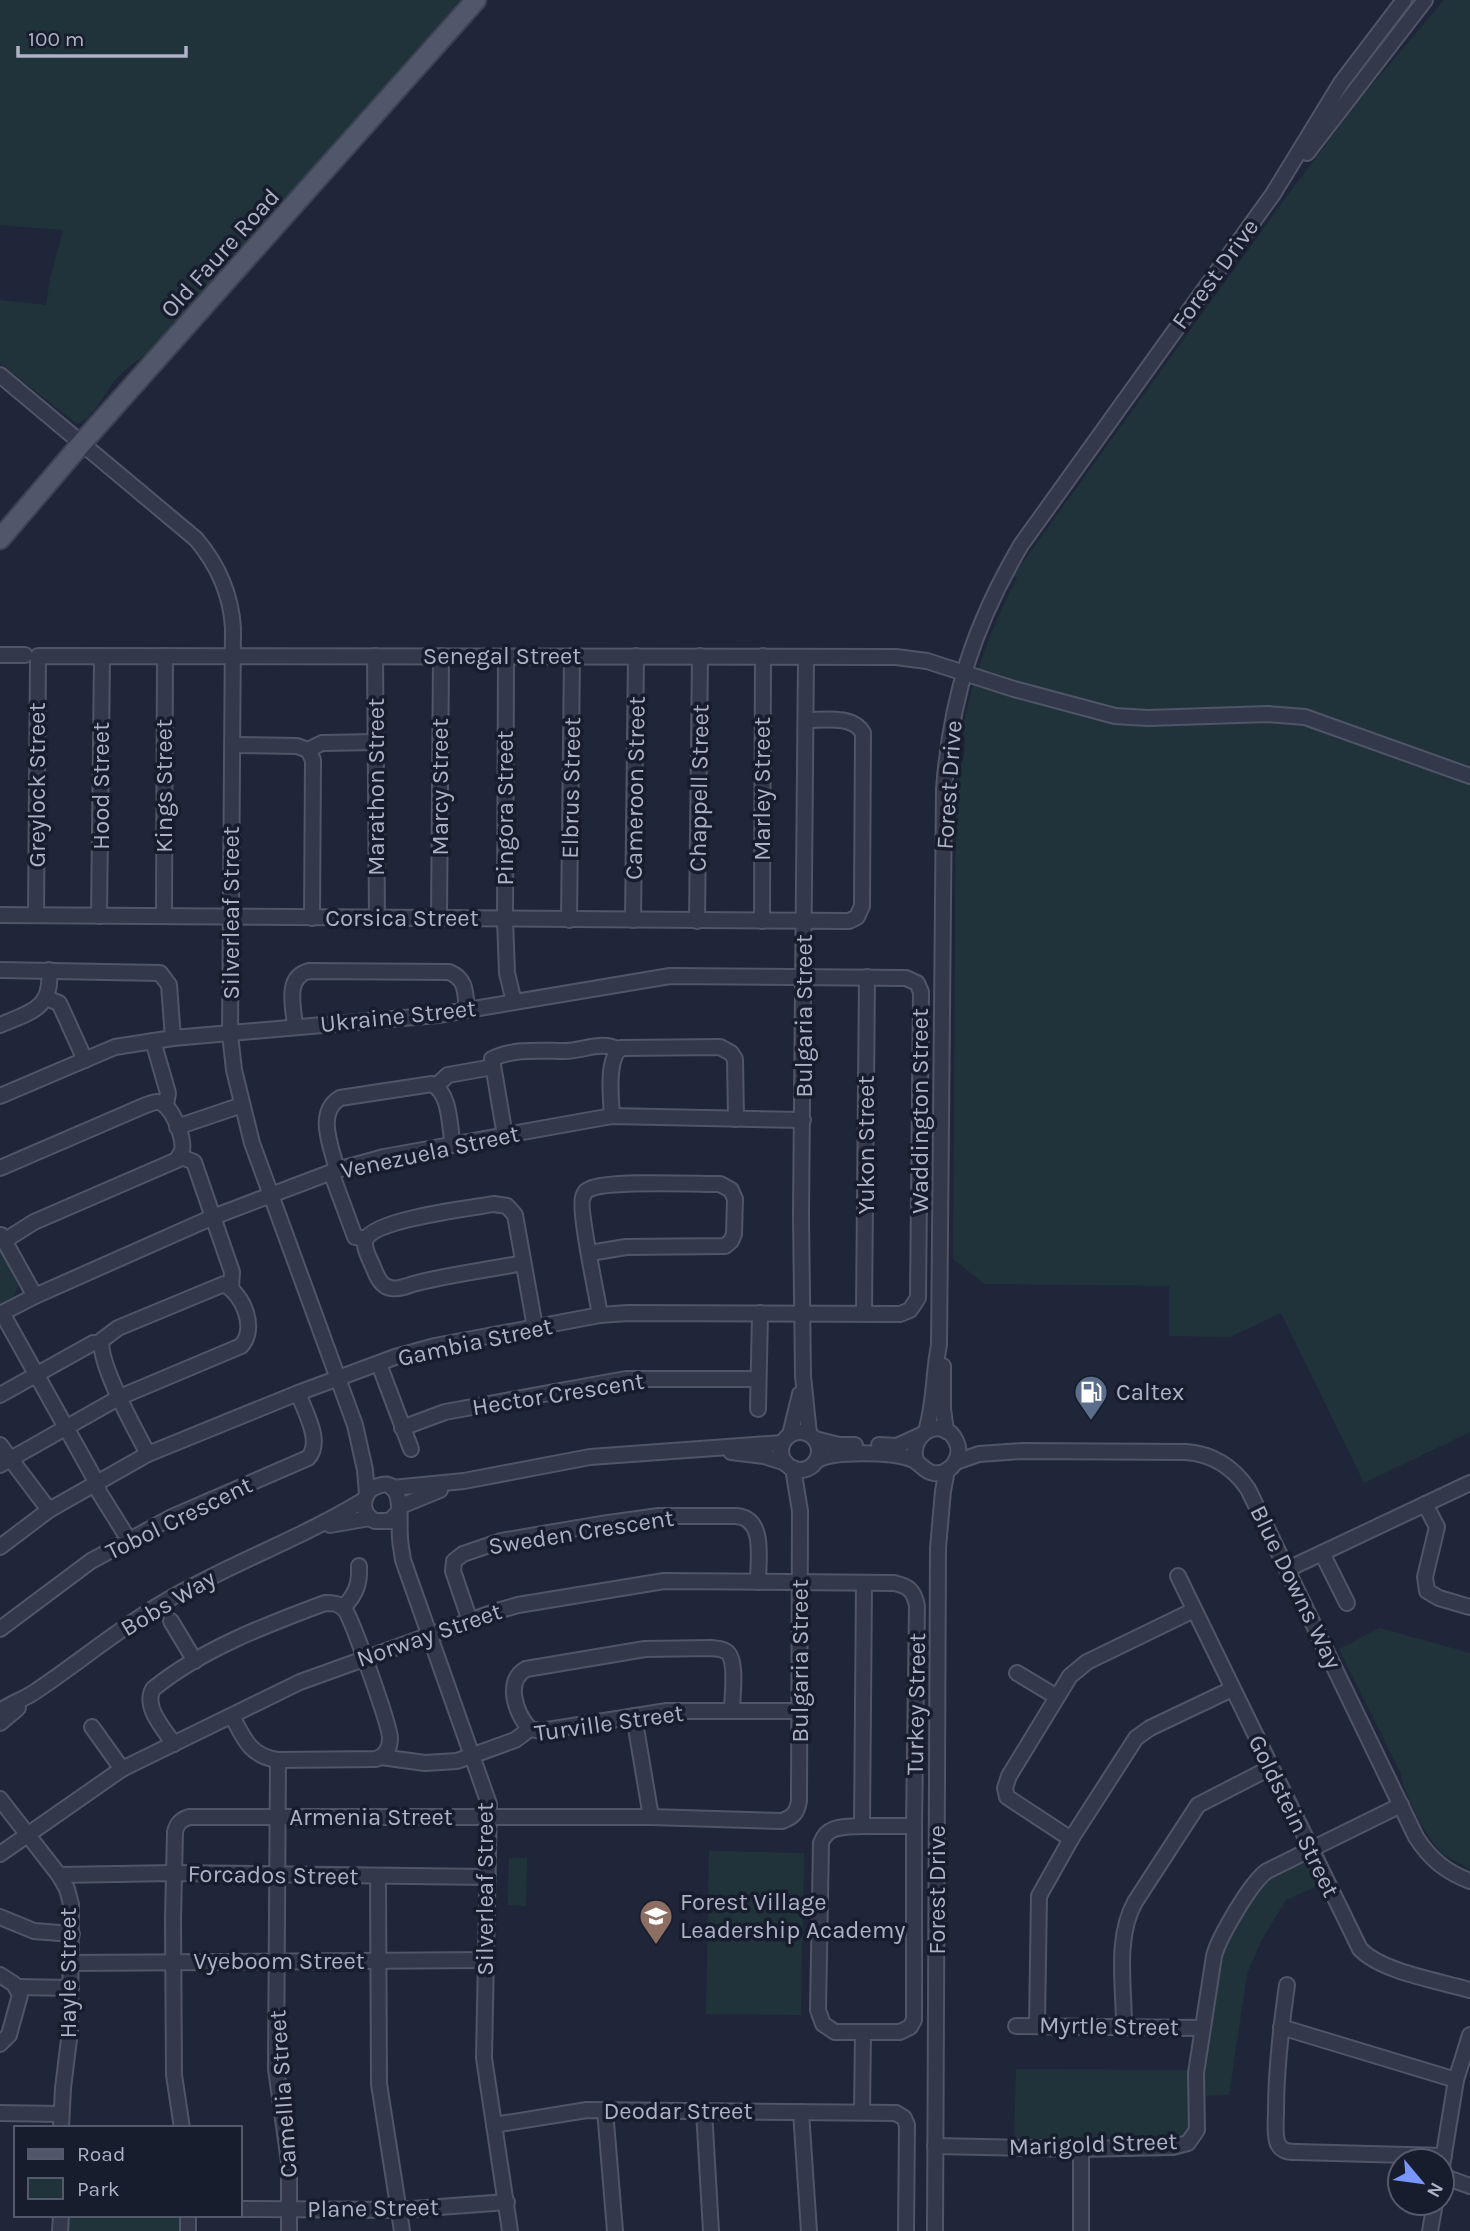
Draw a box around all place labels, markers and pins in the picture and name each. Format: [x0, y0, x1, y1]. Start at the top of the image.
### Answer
fuel station icon: Caltex [1072, 1373, 1110, 1422]
place label: Caltex [1116, 1378, 1184, 1406]
place label: Forest Village Leadership Academy [680, 1888, 906, 1944]
school or university icon: Forest Village Leadership Academy [637, 1897, 675, 1946]

